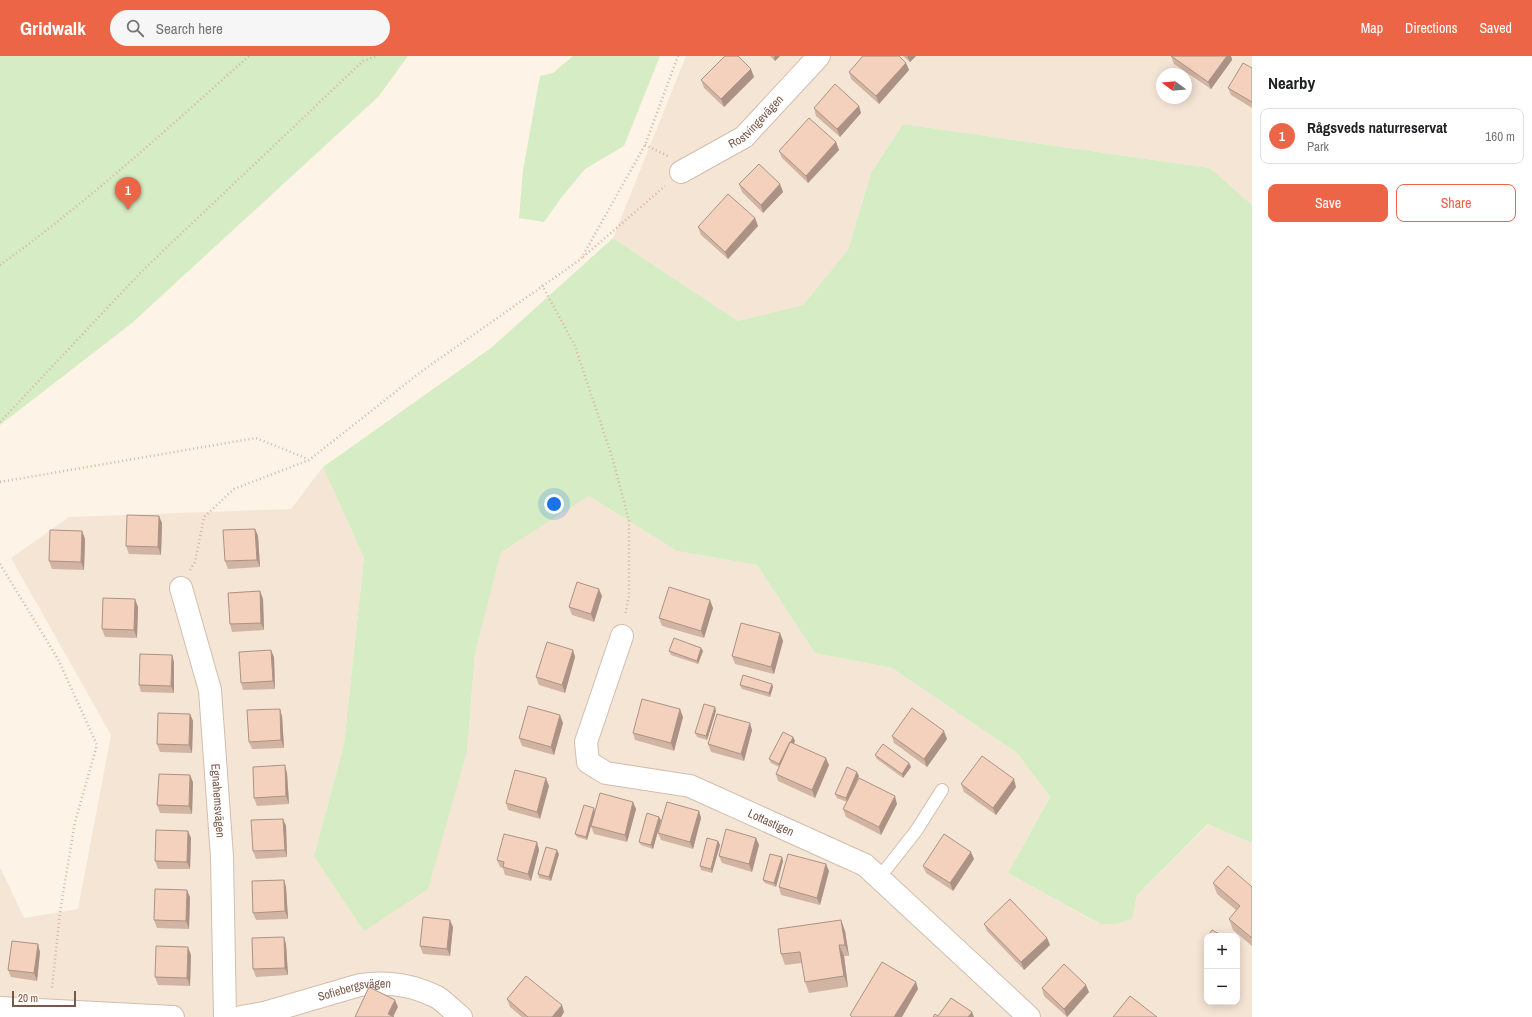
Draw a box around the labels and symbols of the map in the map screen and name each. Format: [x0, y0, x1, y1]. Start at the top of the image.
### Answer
north arrow [1156, 68, 1192, 104]
street label: Rostvingevägen [726, 92, 787, 152]
pin: 1 [115, 177, 141, 210]
your location [544, 494, 564, 514]
street label: Egnahemsvägen [207, 763, 229, 838]
street label: Lottastigen [745, 805, 797, 840]
street label: Sofiebergsvägen [316, 975, 391, 1005]
scale bar [12, 989, 76, 1008]

